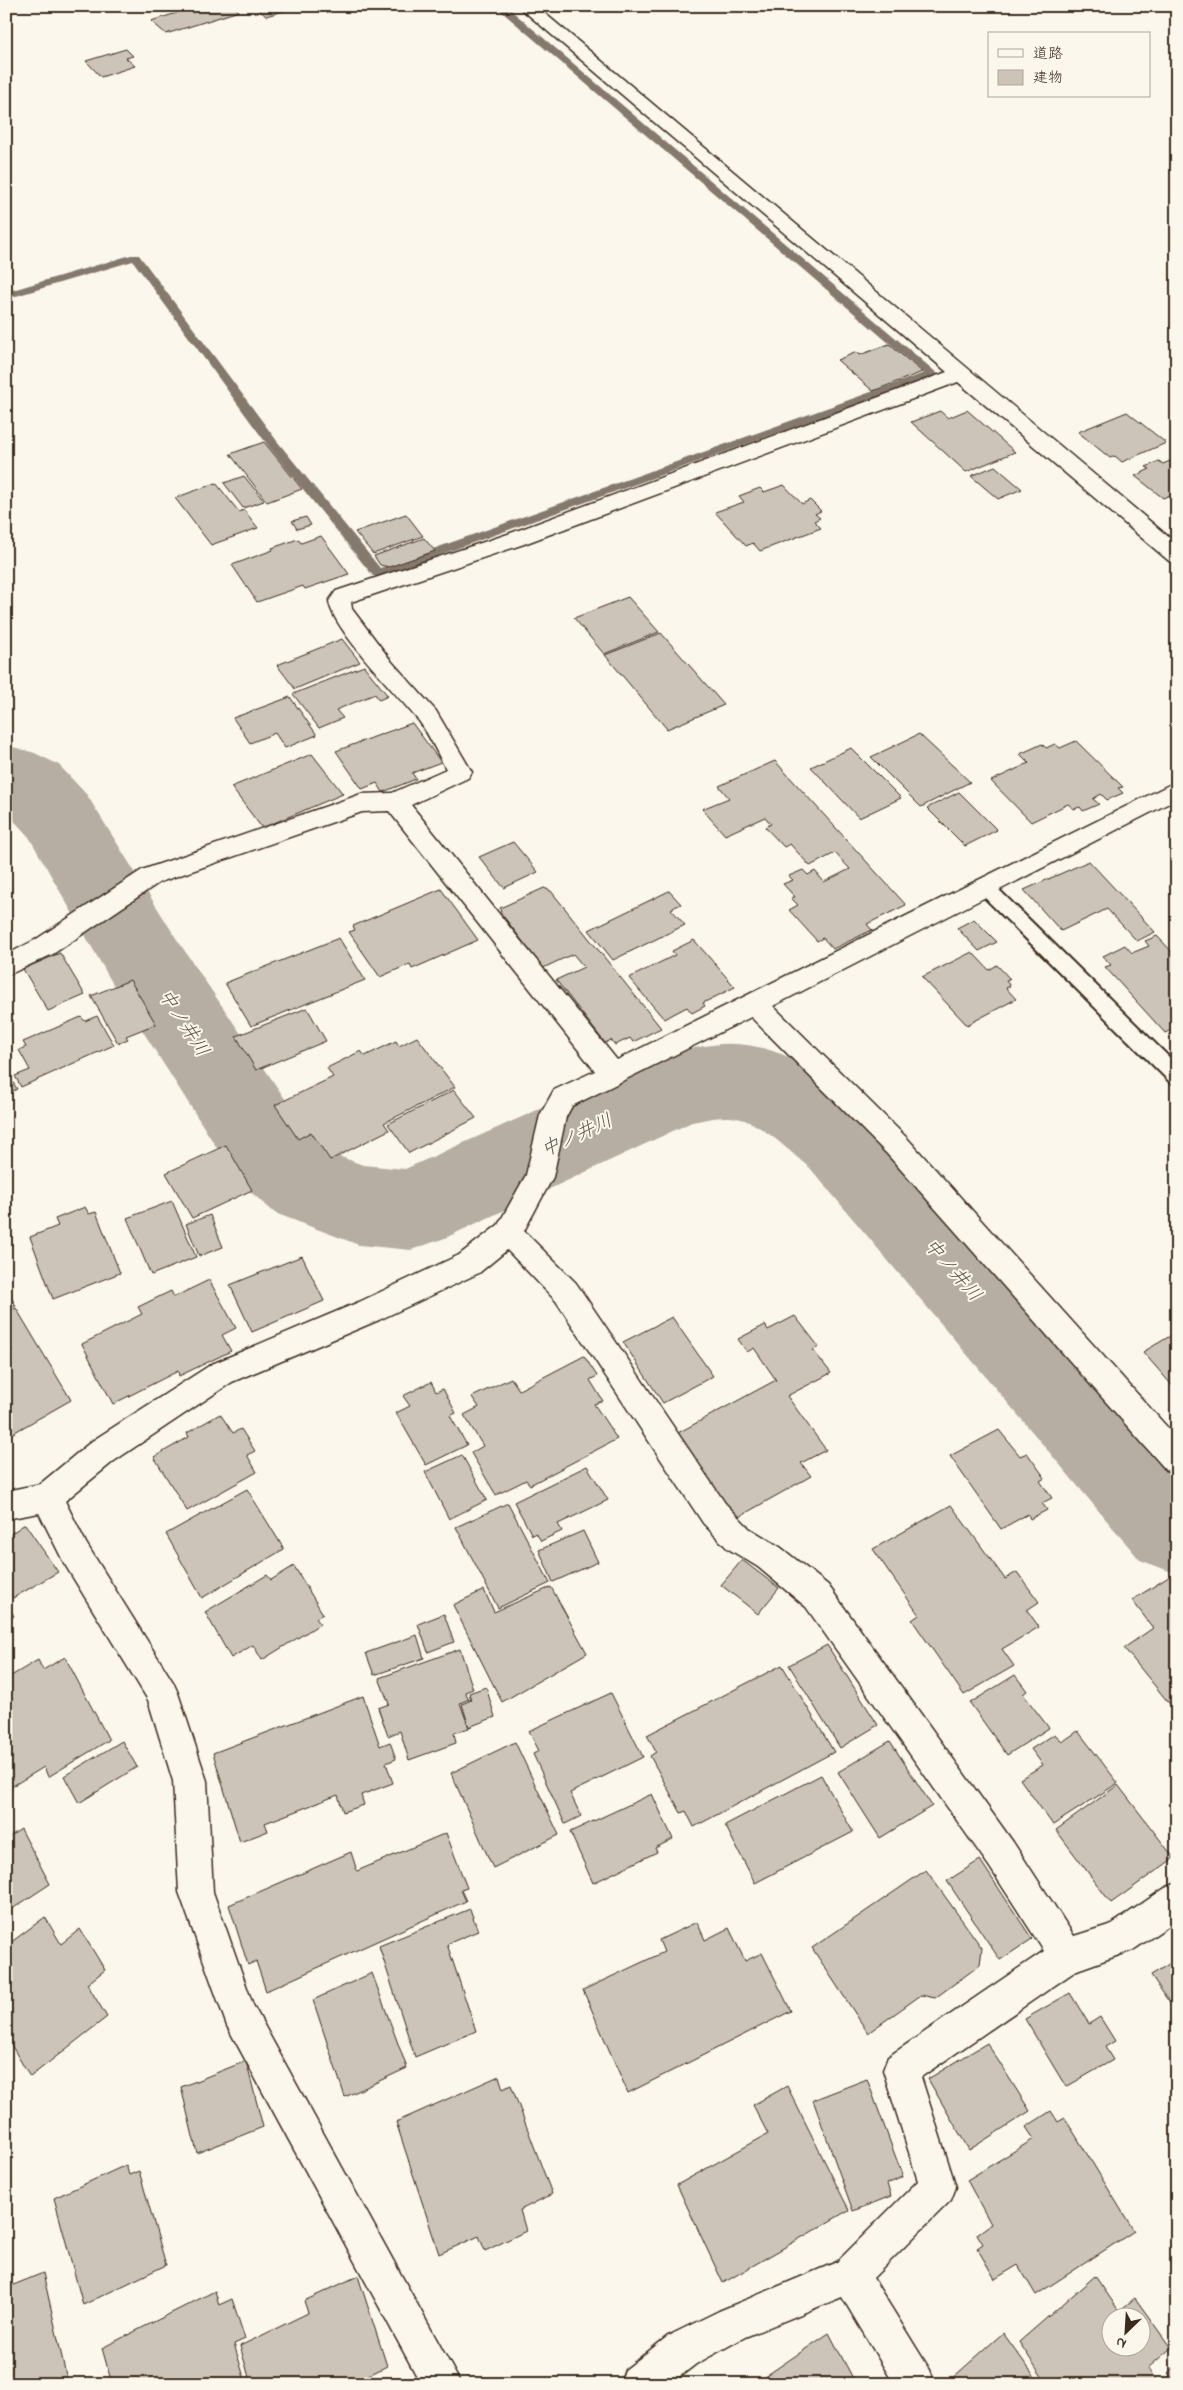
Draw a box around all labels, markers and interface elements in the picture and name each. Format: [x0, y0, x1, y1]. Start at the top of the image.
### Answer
legend [988, 32, 1150, 98]
text: 道路 [1033, 43, 1063, 65]
text: 建物 [1033, 67, 1063, 89]
water label: 中ノ井川 [151, 984, 215, 1063]
water label: 中ノ井川 [537, 1108, 617, 1165]
water label: 中ノ井川 [917, 1233, 987, 1308]
north arrow [1100, 2308, 1150, 2358]
text: N [1112, 2331, 1130, 2354]

